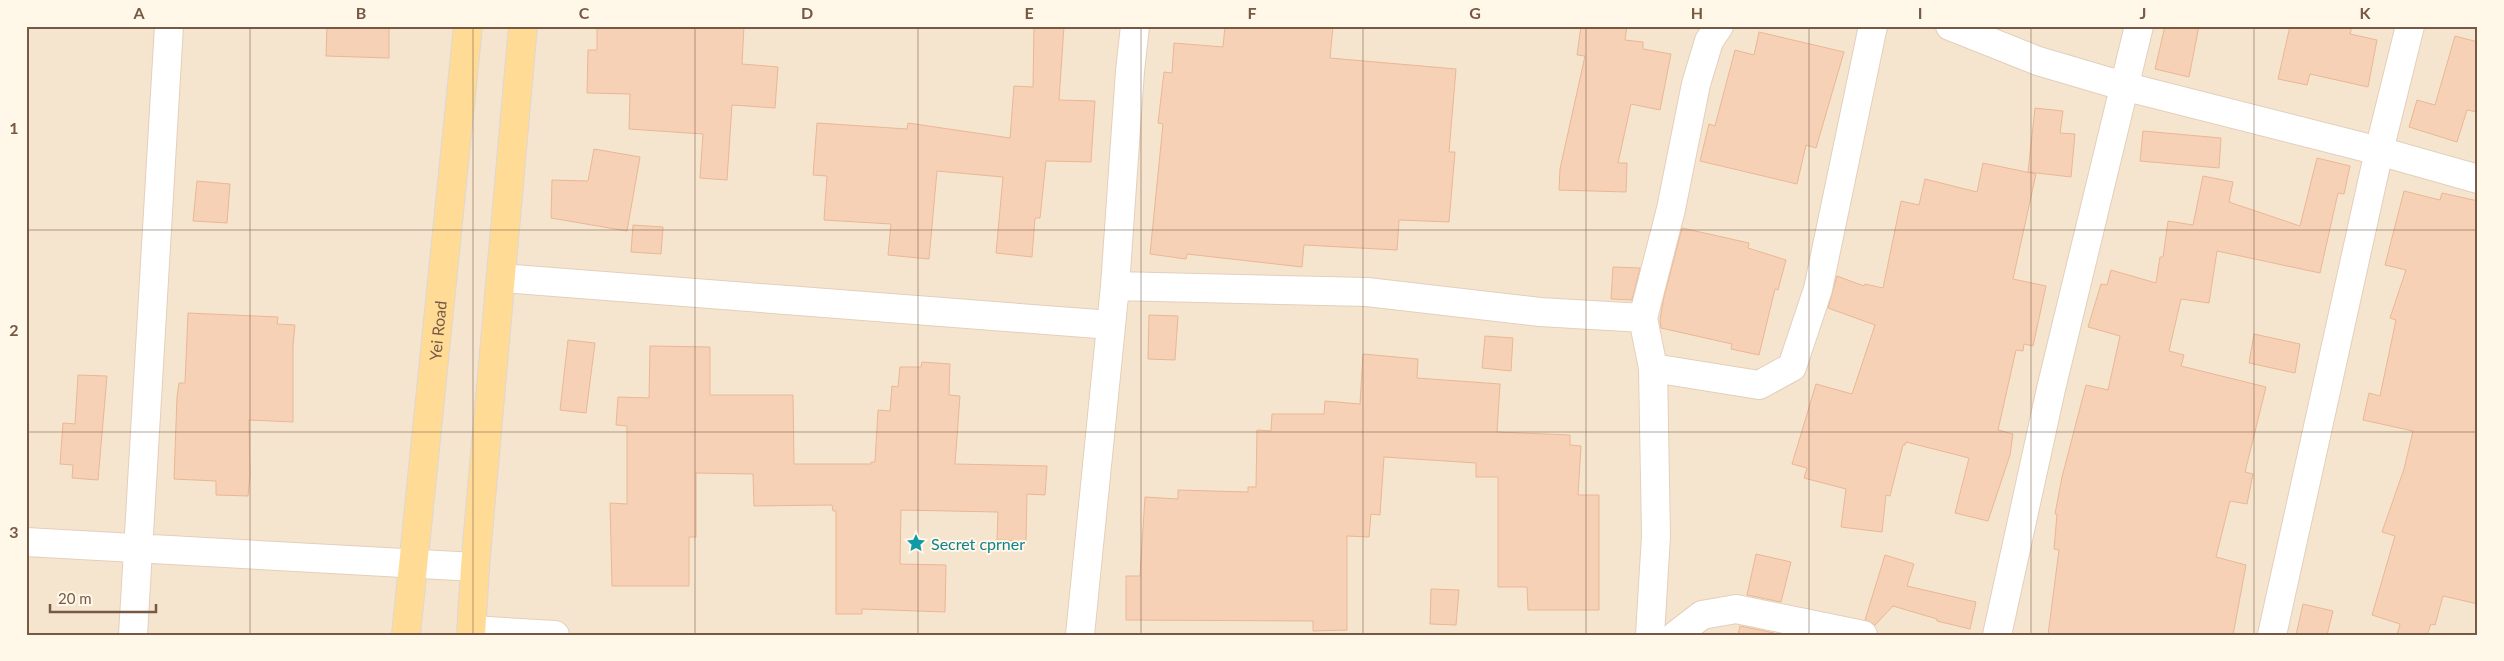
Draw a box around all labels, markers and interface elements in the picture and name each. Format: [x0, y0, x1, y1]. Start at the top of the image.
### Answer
text: A [132, 3, 145, 22]
text: B [356, 3, 366, 22]
text: C [579, 3, 590, 22]
text: D [801, 3, 813, 22]
text: E [1024, 3, 1034, 22]
text: F [1247, 3, 1257, 22]
text: G [1469, 3, 1481, 22]
text: H [1691, 3, 1703, 22]
text: I [1918, 3, 1922, 22]
text: J [2140, 3, 2146, 22]
text: K [2360, 3, 2372, 22]
text: 1 [9, 118, 19, 137]
street label: Yei Road [424, 300, 449, 361]
text: 2 [9, 320, 19, 339]
text: 3 [9, 522, 19, 541]
place icon: Secret cprner [905, 532, 927, 554]
place label: Secret cprner [931, 534, 1025, 553]
scale bar [50, 581, 156, 613]
text: 20 m [58, 589, 92, 607]

